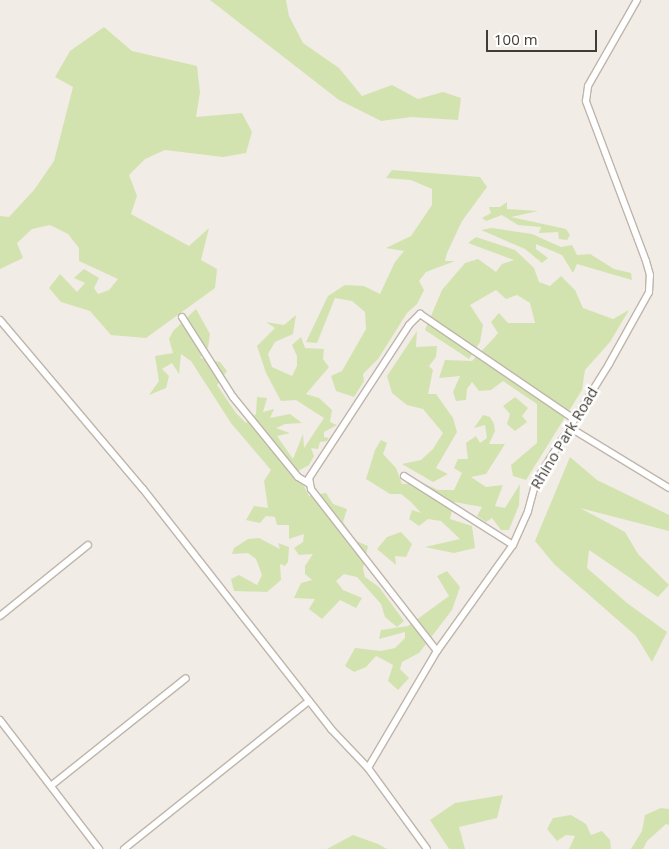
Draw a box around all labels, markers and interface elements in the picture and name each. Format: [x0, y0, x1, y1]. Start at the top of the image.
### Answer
scale bar [489, 20, 600, 52]
text: 100 m [494, 29, 538, 49]
street label: Rhino Park Road [527, 384, 601, 492]

